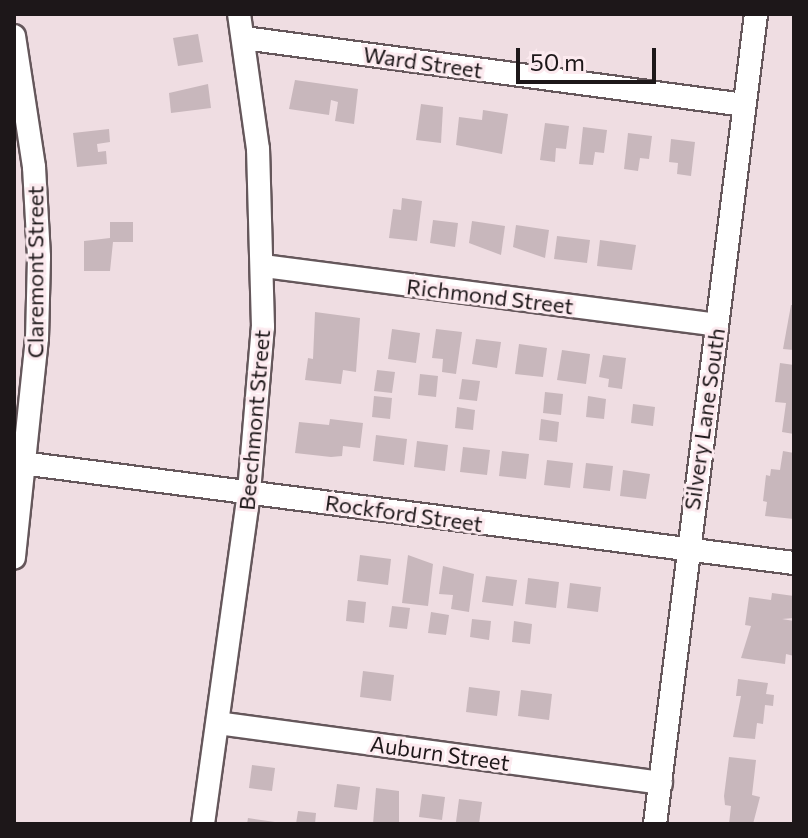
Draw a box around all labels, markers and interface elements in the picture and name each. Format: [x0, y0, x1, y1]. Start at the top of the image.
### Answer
scale bar [520, 32, 660, 82]
street label: Ward Street [362, 41, 484, 83]
text: 50 m [530, 47, 585, 76]
street label: Claremont Street [22, 186, 48, 358]
street label: Richmond Street [405, 273, 575, 319]
street label: Silvery Lane South [678, 326, 730, 512]
street label: Beechmont Street [233, 329, 275, 511]
street label: Rockford Street [324, 489, 484, 537]
street label: Auburn Street [369, 730, 511, 776]

